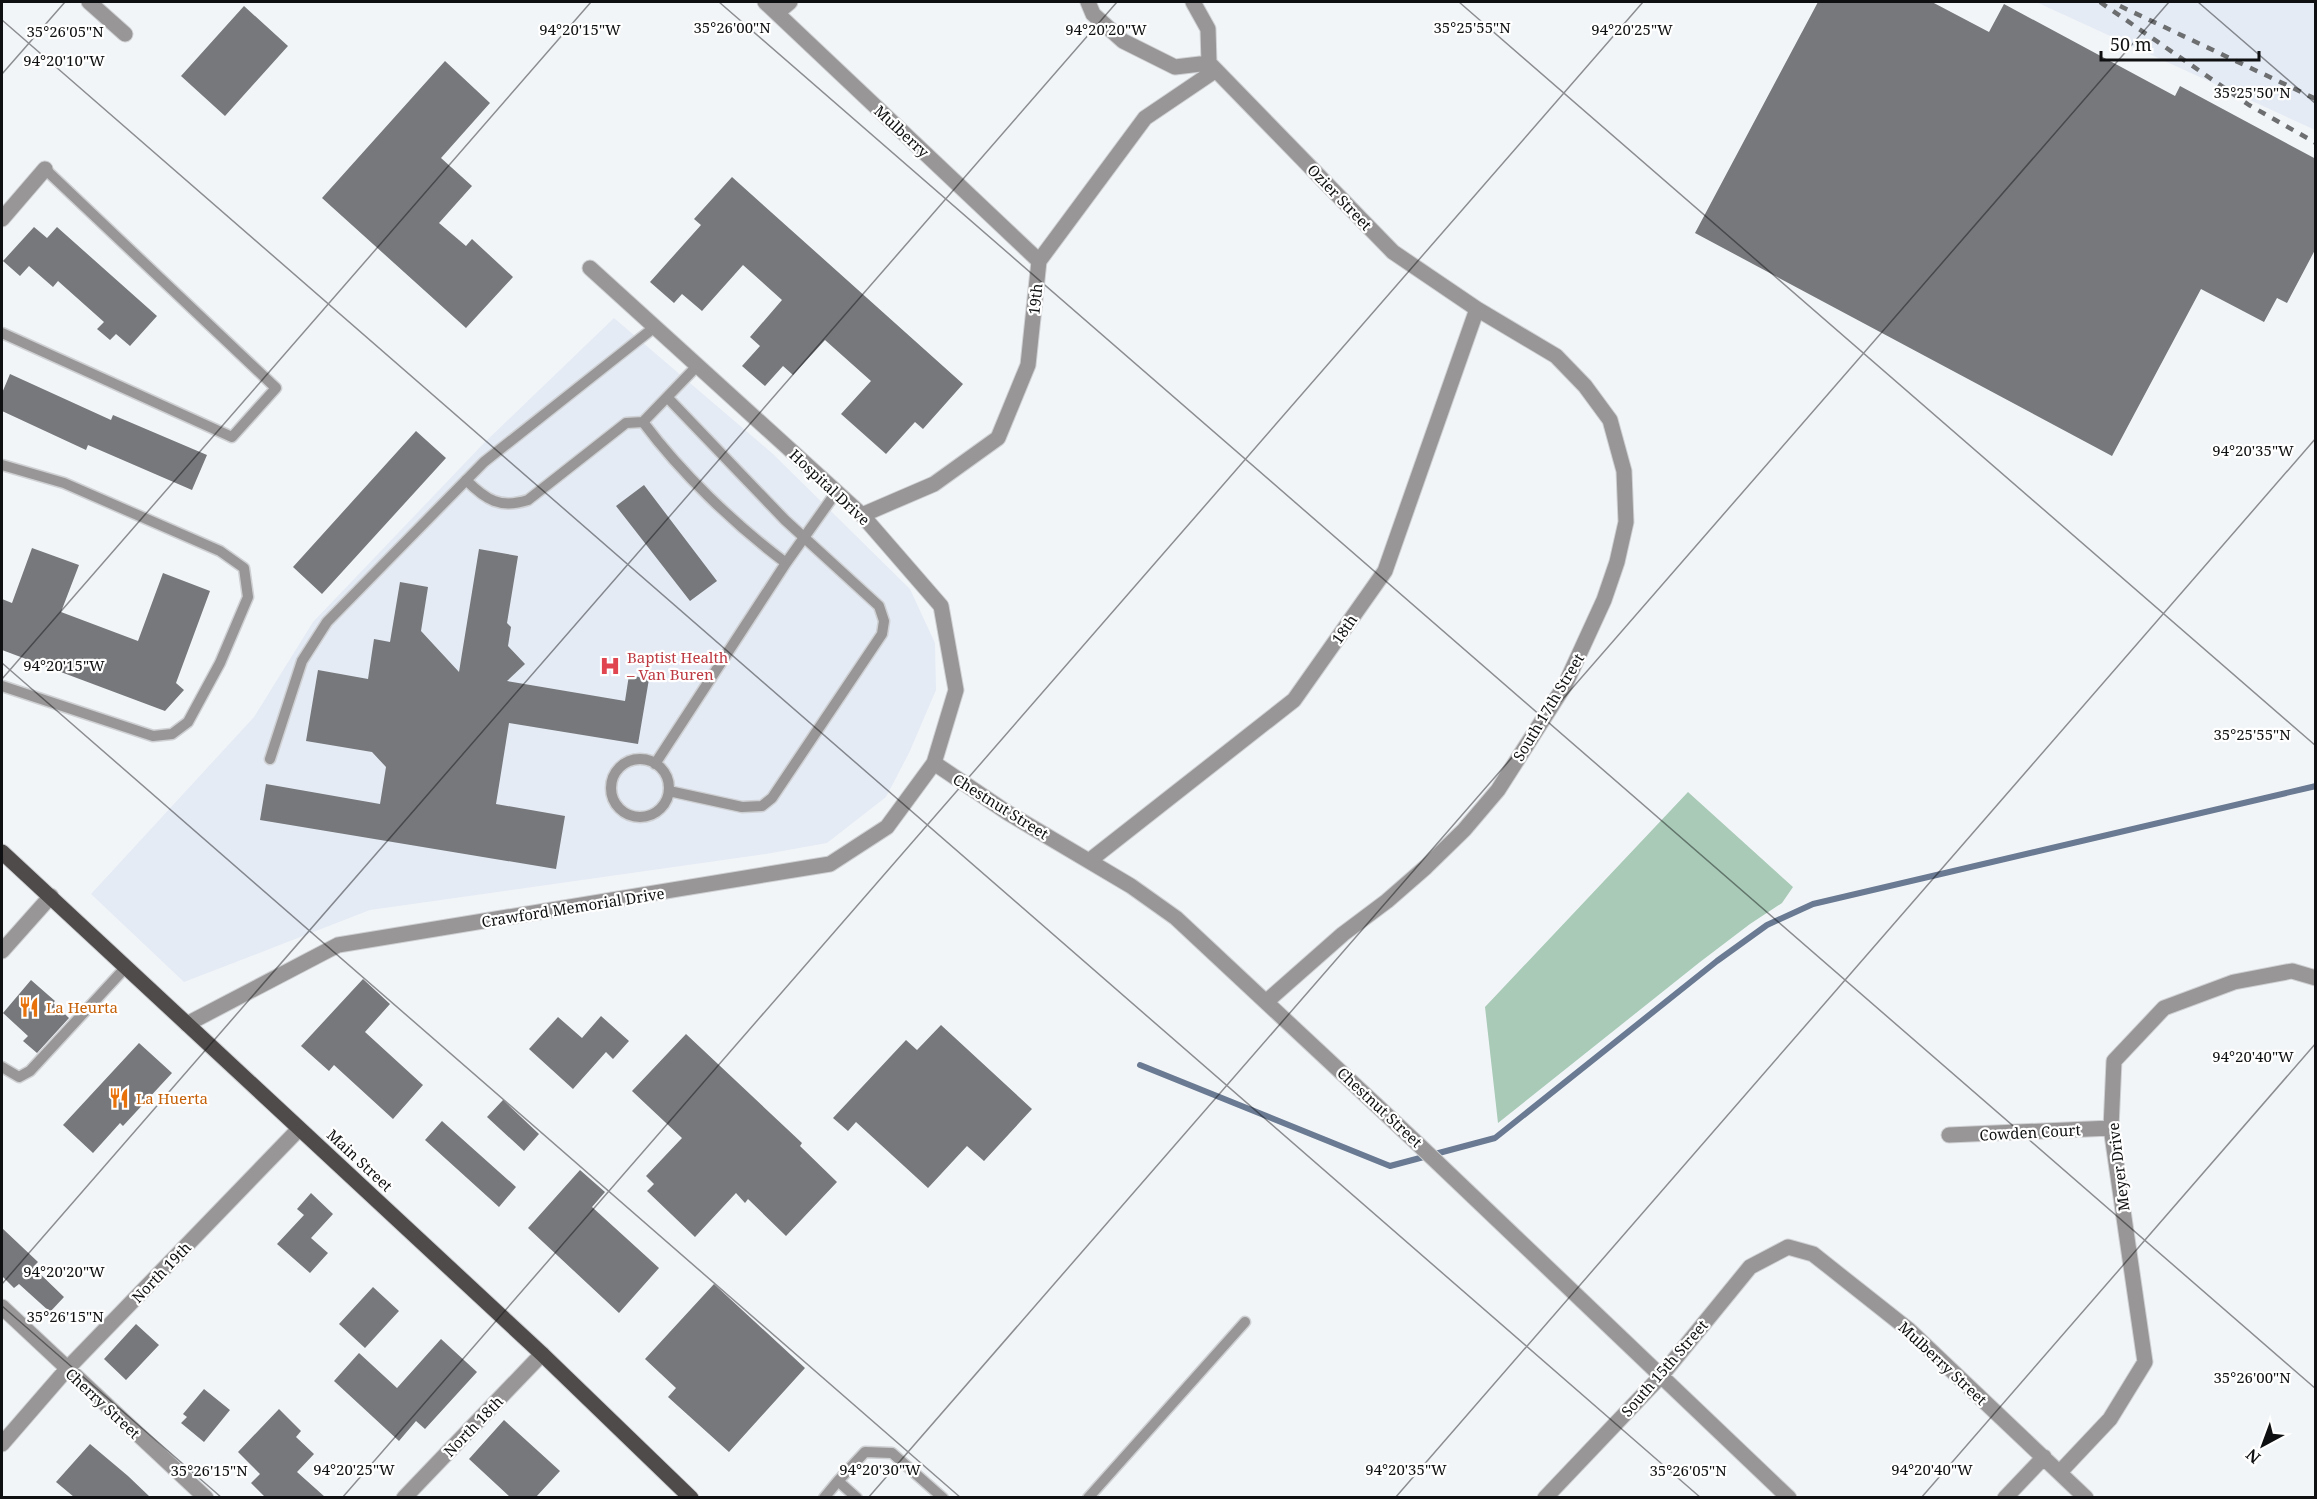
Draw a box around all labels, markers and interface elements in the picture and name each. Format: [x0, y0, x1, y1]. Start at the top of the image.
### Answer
text: 35°26'00"N [693, 17, 771, 37]
text: 35°25'55"N [1433, 17, 1511, 37]
text: 94°20'15"W [539, 19, 621, 39]
text: 94°20'20"W [1065, 19, 1147, 39]
text: 94°20'25"W [1591, 19, 1673, 39]
text: 35°26'05"N [26, 21, 104, 41]
scale bar [2101, 24, 2258, 62]
text: 50 m [2110, 32, 2152, 56]
text: 94°20'10"W [23, 50, 105, 70]
text: 35°25'50"N [2213, 82, 2291, 102]
street label: Mulberry [870, 100, 934, 162]
street label: Ozier Street [1303, 160, 1377, 234]
street label: 19th [1023, 282, 1047, 316]
text: 94°20'35"W [2212, 440, 2294, 460]
street label: Hospital Drive [785, 445, 875, 529]
street label: 18th [1327, 610, 1362, 648]
place label: Baptist Health – Van Buren [626, 647, 729, 684]
street label: South 17th Street [1508, 649, 1588, 765]
hospital icon: Baptist Health – Van Buren [598, 654, 622, 678]
text: 94°20'15"W [23, 655, 105, 675]
text: 35°25'55"N [2213, 724, 2291, 744]
street label: Chestnut Street [949, 769, 1053, 843]
street label: Crawford Memorial Drive [480, 883, 666, 931]
restaurant icon: La Heurta [17, 995, 41, 1019]
place label: La Heurta [46, 997, 118, 1017]
text: 94°20'40"W [2212, 1046, 2294, 1066]
street label: Chestnut Street [1333, 1063, 1427, 1151]
restaurant icon: La Huerta [107, 1086, 131, 1110]
place label: La Huerta [136, 1088, 208, 1108]
street label: Cowden Court [1979, 1119, 2081, 1145]
street label: Meyer Drive [2103, 1122, 2133, 1212]
street label: Main Street [323, 1124, 397, 1196]
street label: North 19th [127, 1237, 195, 1307]
text: 94°20'20"W [23, 1261, 105, 1281]
text: 35°26'15"N [26, 1306, 104, 1326]
street label: South 15th Street [1616, 1315, 1712, 1421]
street label: Mulberry Street [1895, 1317, 1991, 1409]
street label: Cherry Street [61, 1363, 145, 1443]
text: 35°26'00"N [2213, 1367, 2291, 1387]
street label: North 18th [439, 1391, 507, 1461]
north arrow [2233, 1415, 2293, 1475]
text: N [2241, 1444, 2265, 1469]
text: 94°20'25"W [313, 1459, 395, 1479]
text: 94°20'30"W [839, 1459, 921, 1479]
text: 94°20'35"W [1365, 1459, 1447, 1479]
text: 94°20'40"W [1891, 1459, 1973, 1479]
text: 35°26'15"N [170, 1460, 248, 1480]
text: 35°26'05"N [1649, 1460, 1727, 1480]

